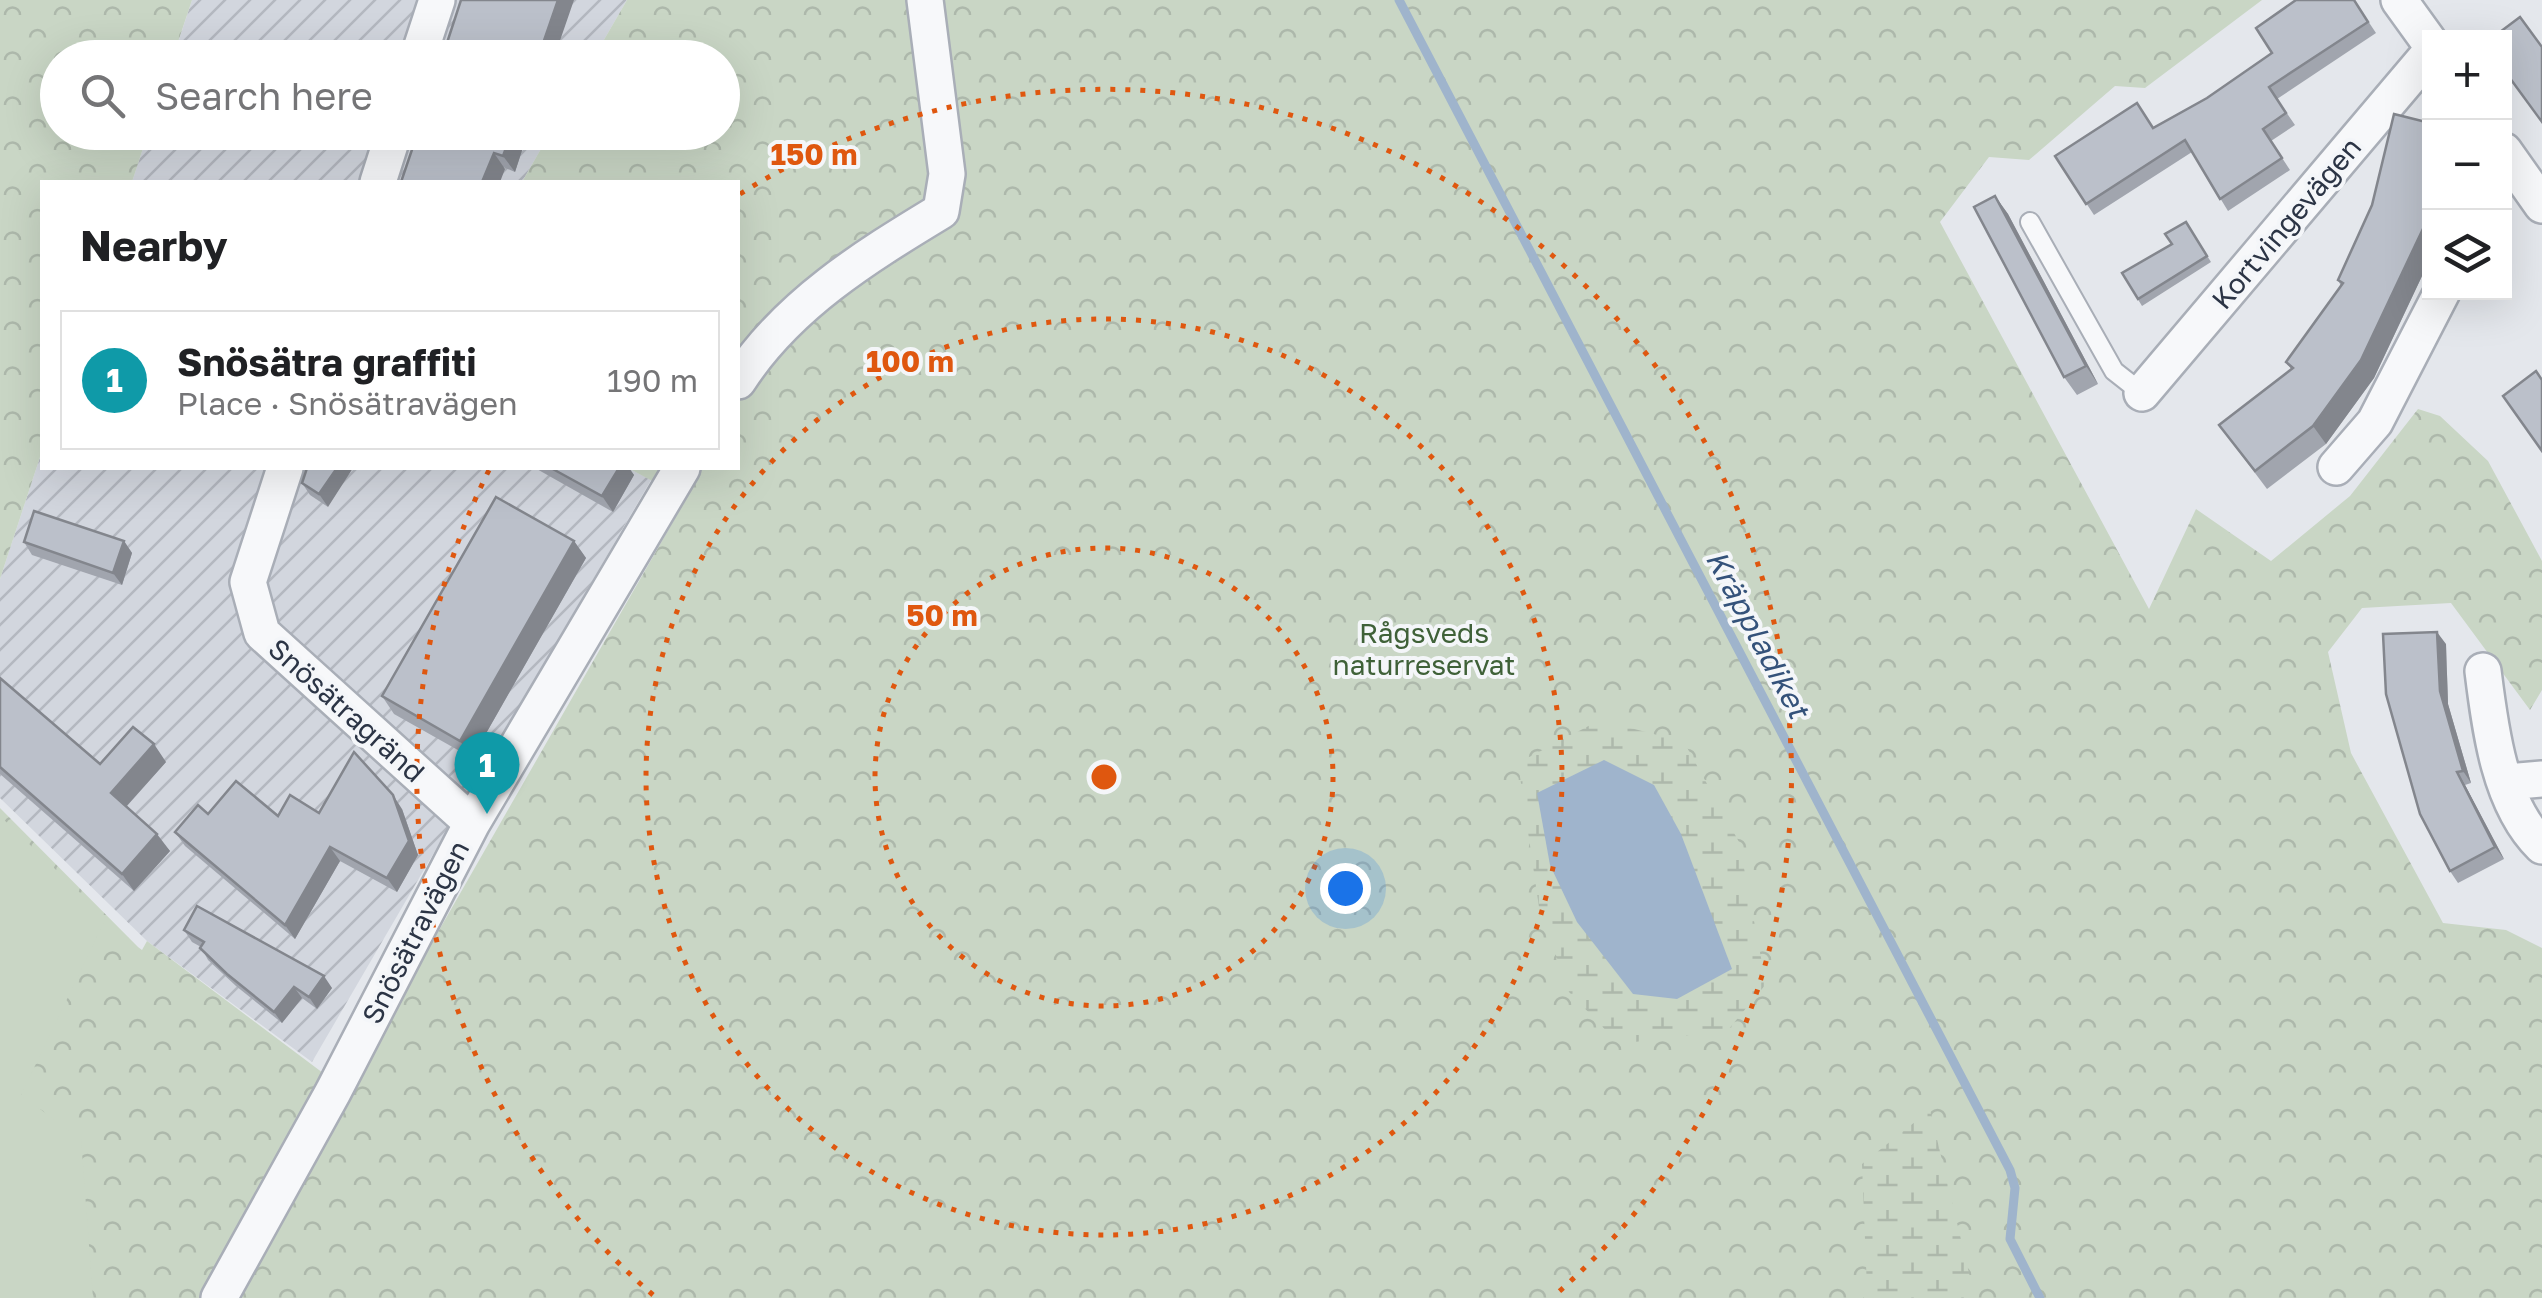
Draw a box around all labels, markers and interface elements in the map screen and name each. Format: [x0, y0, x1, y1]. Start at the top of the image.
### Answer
map controls [2422, 30, 2512, 300]
button: + [2422, 30, 2512, 120]
search box [40, 40, 740, 150]
icon: search [75, 68, 130, 123]
text: Search here [155, 73, 373, 118]
button: − [2422, 120, 2512, 210]
street label: Kortvingevägen [2205, 131, 2367, 315]
text: 150 m [771, 136, 858, 172]
button: layers [2422, 210, 2512, 300]
text: Nearby [80, 220, 228, 270]
text: Snösätra graffiti [177, 339, 477, 384]
text: 100 m [866, 343, 954, 379]
text: 1 [106, 361, 123, 399]
text: 190 m [607, 361, 698, 399]
text: Place · Snösätravägen [177, 384, 518, 422]
water label: Kräppladiket [1699, 544, 1819, 727]
text: 50 m [906, 597, 978, 633]
park label: Rågsveds naturreservat [1332, 616, 1516, 681]
street label: Snösätragränd [262, 631, 432, 789]
pin: 1 [454, 732, 520, 814]
centre of rings [1086, 759, 1122, 795]
street label: Snösätravägen [355, 835, 475, 1029]
your location [1320, 863, 1371, 914]

